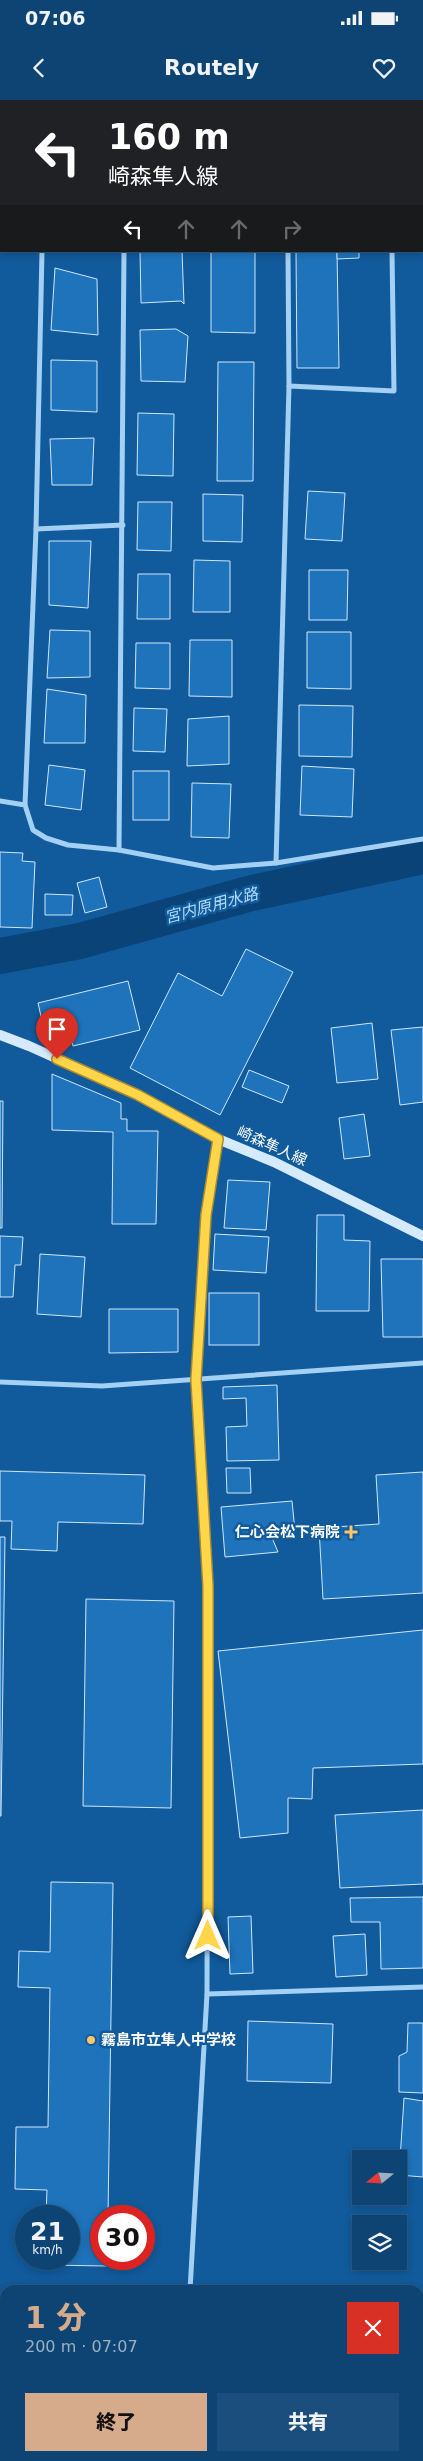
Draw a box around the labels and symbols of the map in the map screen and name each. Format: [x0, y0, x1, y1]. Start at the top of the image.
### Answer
water label: 宮内原用水路 [162, 883, 262, 927]
pin [36, 1008, 78, 1059]
street label: 崎森隼人線 [234, 1123, 310, 1169]
place label: 仁心会松下病院 [235, 1523, 340, 1541]
marker: 仁心会松下病院 [344, 1525, 358, 1539]
position arrow [181, 1909, 233, 1961]
place label: 霧島市立隼人中学校 [101, 2031, 236, 2049]
marker: 霧島市立隼人中学校 [85, 2034, 97, 2046]
north arrow [352, 2150, 408, 2205]
speed limit sign: 30 [90, 2205, 155, 2270]

